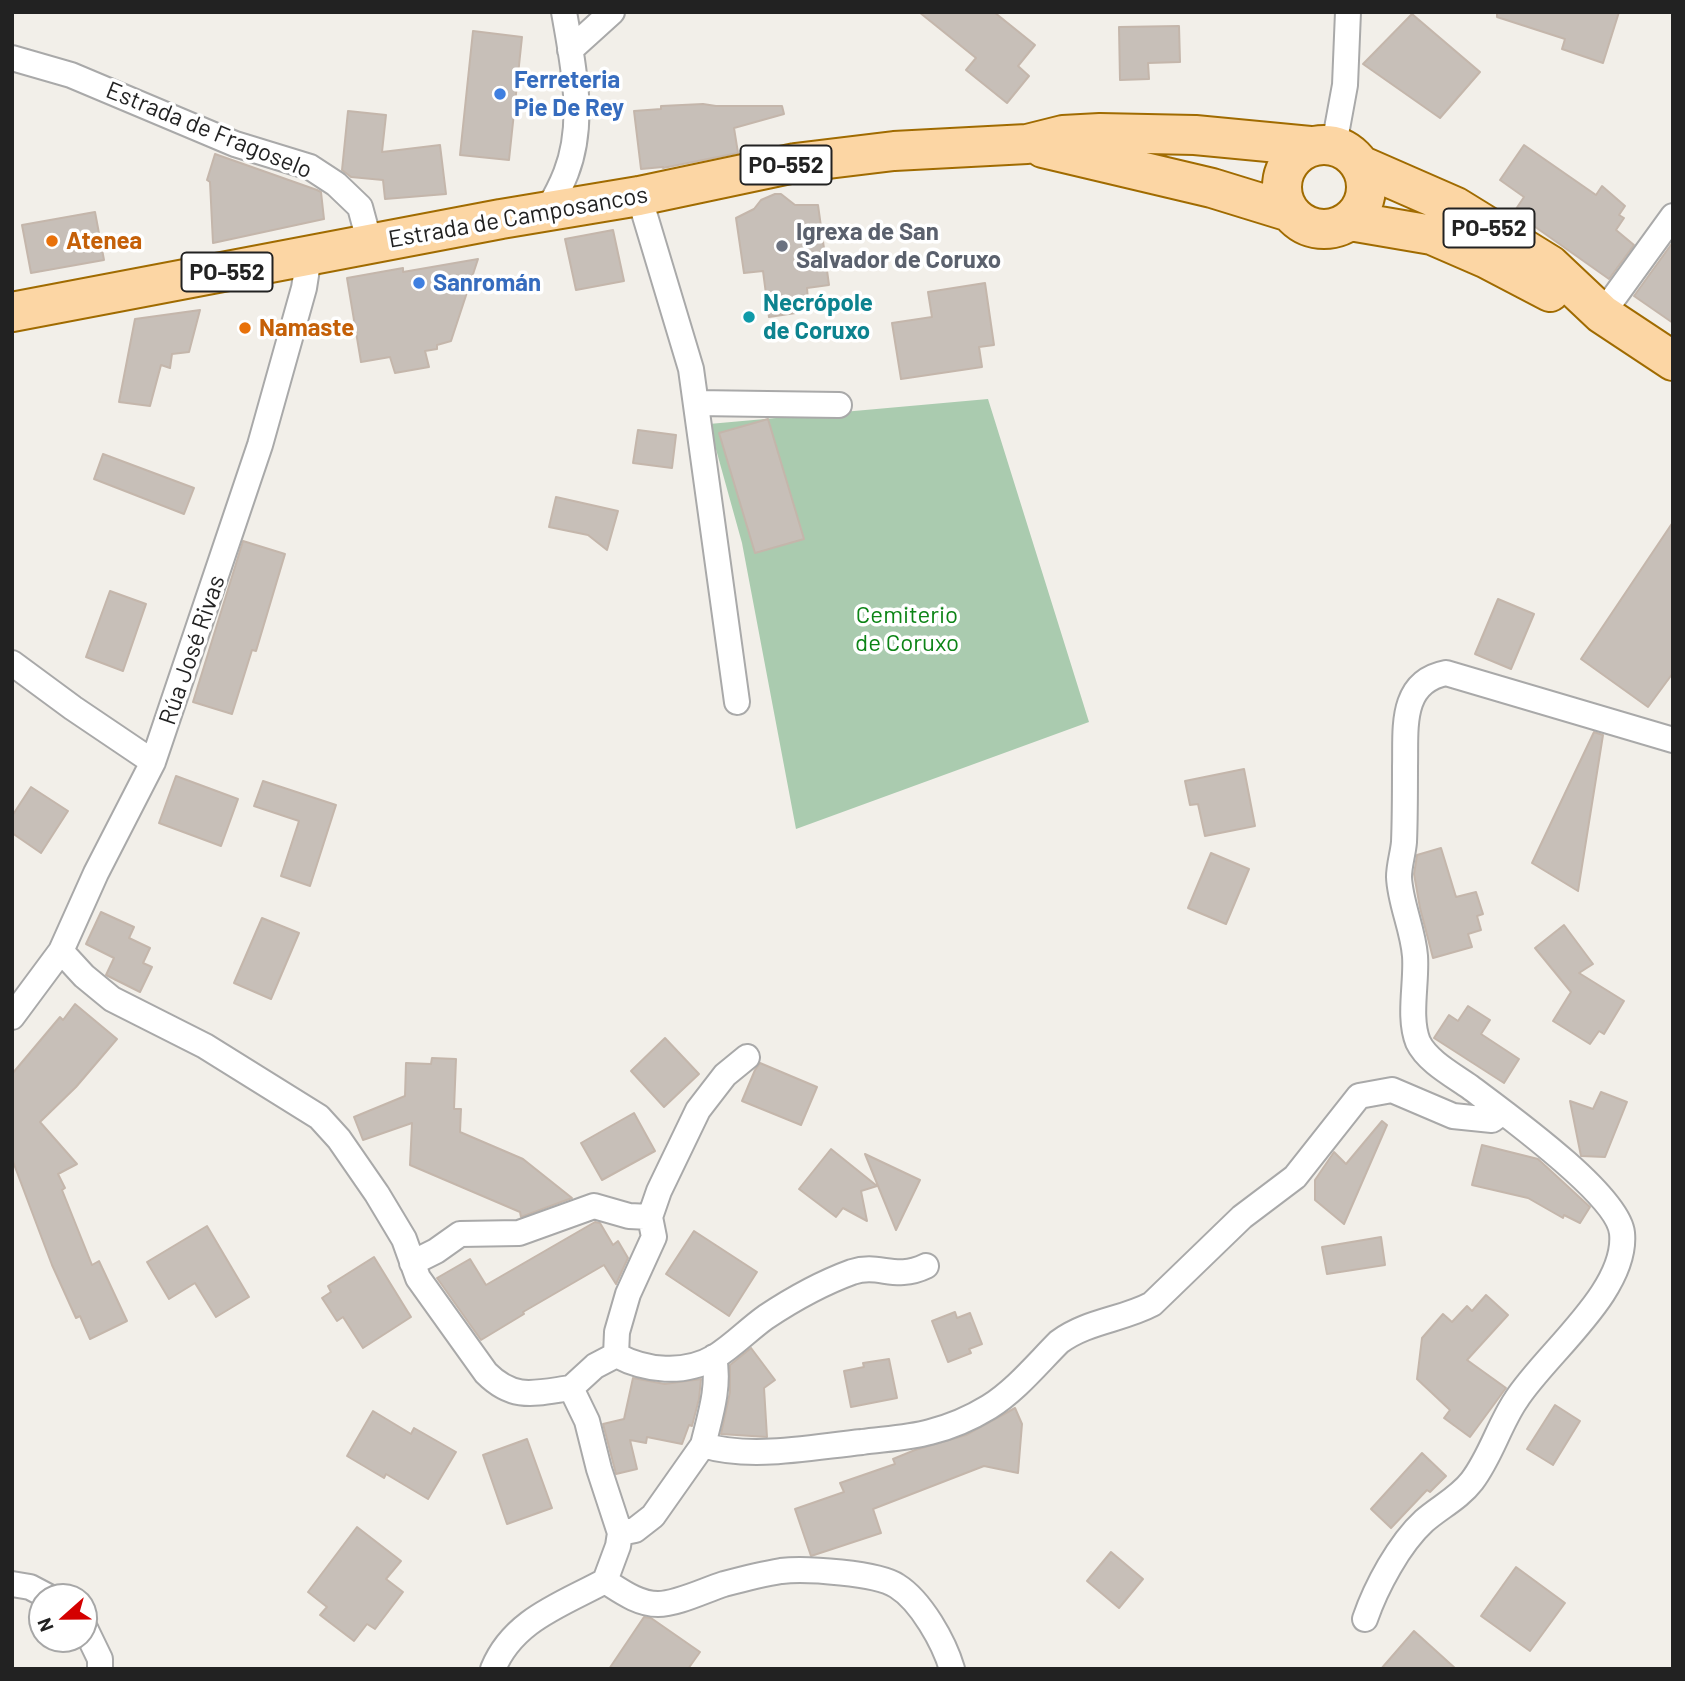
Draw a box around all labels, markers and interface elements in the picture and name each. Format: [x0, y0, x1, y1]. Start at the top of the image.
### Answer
place label: Ferreteria Pie De Rey [514, 66, 624, 122]
street label: Estrada de Fragoselo [102, 75, 316, 185]
marker: Ferreteria Pie De Rey [492, 86, 508, 102]
road number: PO-552 [740, 146, 832, 184]
street label: Estrada de Camposancos [386, 180, 650, 254]
road number: PO-552 [1444, 208, 1534, 247]
place label: Igrexa de San Salvador de Coruxo [796, 218, 1001, 274]
place label: Atenea [66, 227, 142, 255]
marker: Atenea [44, 233, 60, 249]
marker: Igrexa de San Salvador de Coruxo [774, 238, 790, 254]
road number: PO-552 [182, 252, 272, 292]
place label: Sanromán [433, 269, 541, 297]
marker: Sanromán [411, 275, 427, 291]
place label: Necrópole de Coruxo [763, 289, 873, 345]
marker: Necrópole de Coruxo [741, 309, 757, 325]
place label: Namaste [259, 314, 354, 342]
marker: Namaste [237, 320, 253, 336]
street label: Rúa José Rivas [153, 571, 231, 729]
park label: Cemiterio de Coruxo [855, 601, 959, 657]
north arrow [28, 1583, 98, 1653]
text: N [32, 1615, 58, 1635]

